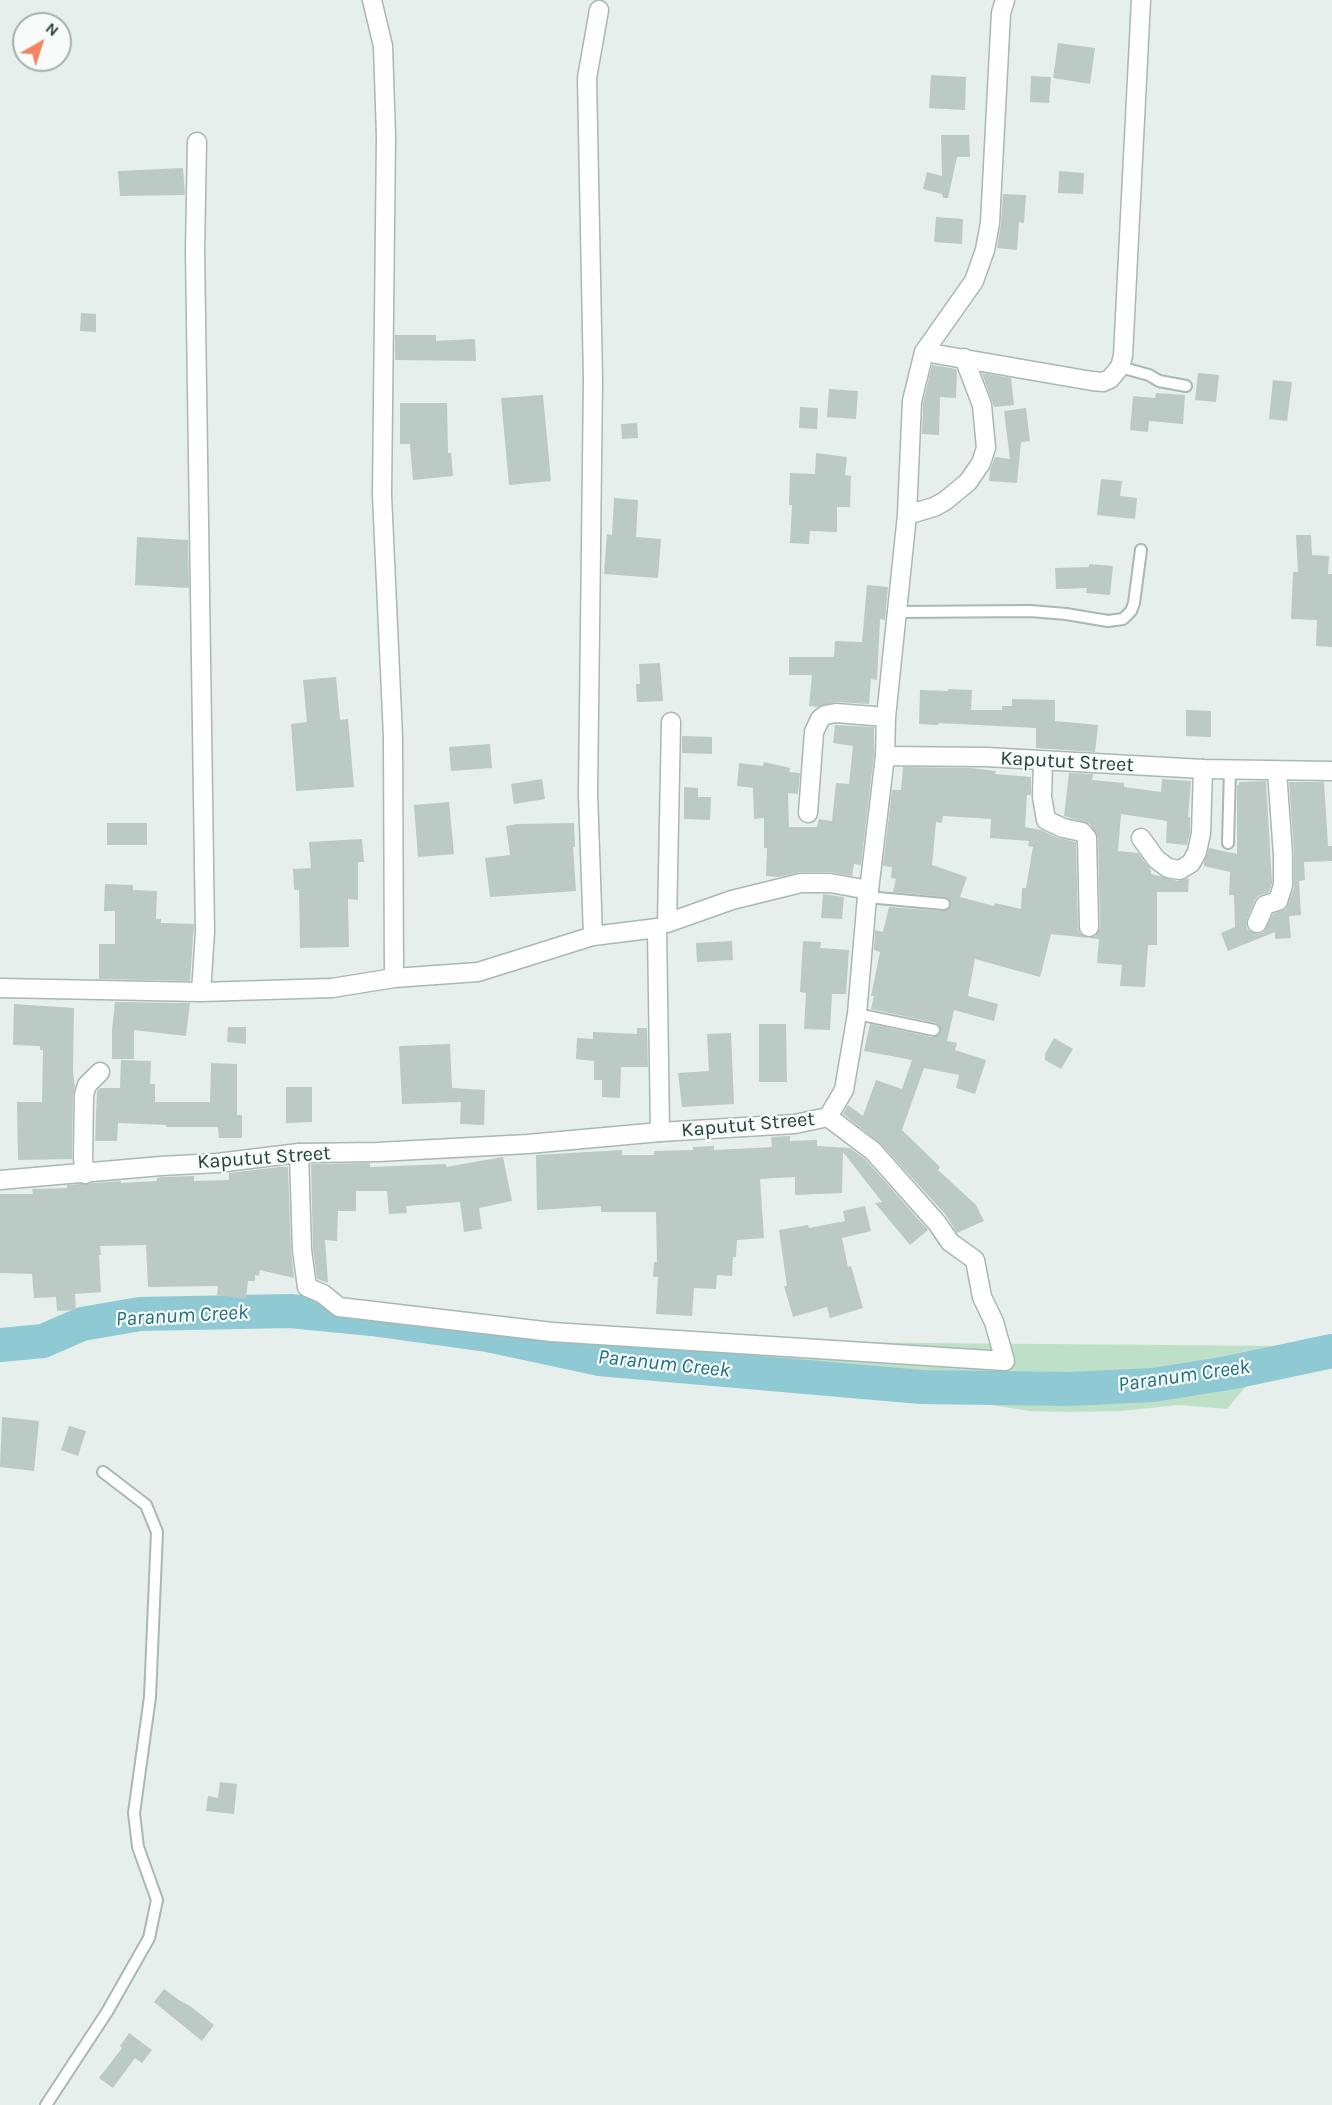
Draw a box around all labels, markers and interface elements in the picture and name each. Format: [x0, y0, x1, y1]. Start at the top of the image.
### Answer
north arrow [12, 12, 72, 72]
text: N [42, 18, 63, 40]
street label: Kaputut Street [1000, 747, 1134, 777]
street label: Kaputut Street [680, 1107, 816, 1143]
street label: Kaputut Street [196, 1141, 332, 1175]
water label: Paranum Creek [115, 1300, 249, 1332]
water label: Paranum Creek [597, 1345, 731, 1383]
water label: Paranum Creek [1117, 1354, 1251, 1398]

